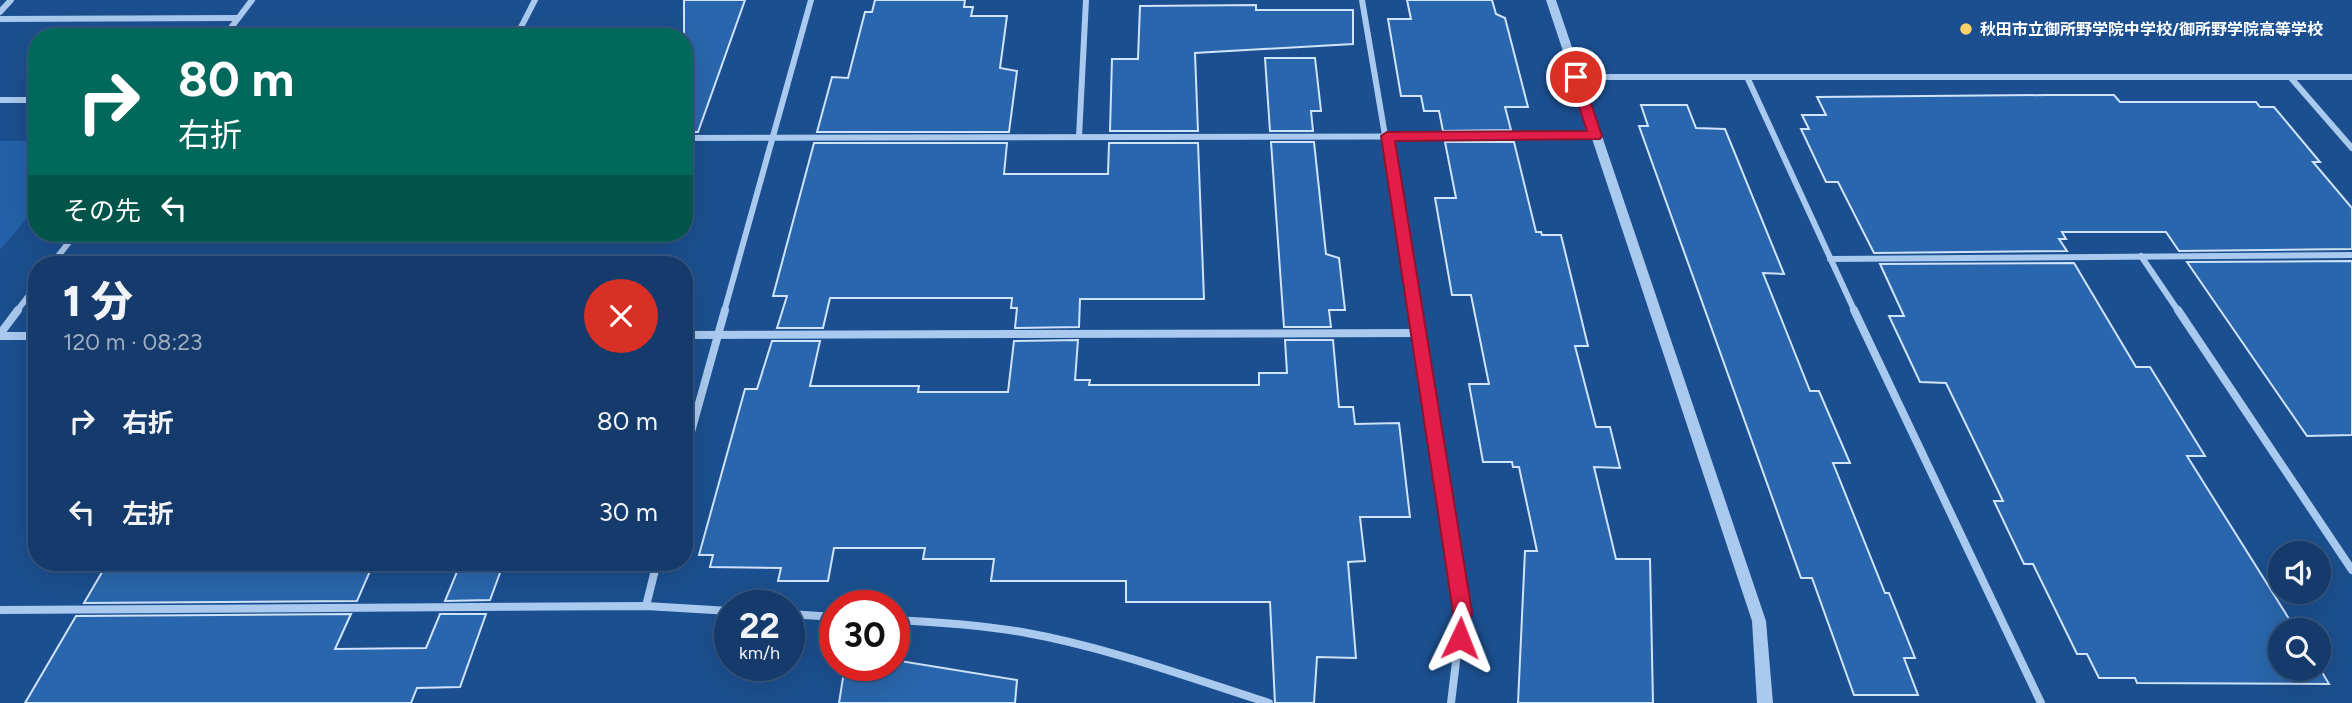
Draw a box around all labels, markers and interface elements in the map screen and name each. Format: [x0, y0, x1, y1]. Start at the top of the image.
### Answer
place label: 秋田市立御所野学院中学校/御所野学院高等学校 [1980, 20, 2323, 39]
marker: 秋田市立御所野学院中学校/御所野学院高等学校 [1958, 21, 1974, 37]
pin [1546, 47, 1606, 107]
text: 80 m [178, 49, 294, 108]
icon: right [63, 56, 154, 147]
icon: arrive [1557, 58, 1595, 96]
text: 右折 [178, 116, 242, 154]
icon: left [155, 189, 193, 227]
text: その先 [63, 195, 141, 227]
text: 1 分 [63, 276, 133, 327]
button: close [584, 279, 658, 353]
text: 120 m · 08:23 [63, 328, 203, 356]
icon: right [63, 402, 101, 440]
text: 80 m [597, 405, 658, 437]
text: 右折 [122, 407, 174, 439]
icon: left [63, 493, 101, 531]
text: 30 m [599, 496, 658, 528]
text: 左折 [122, 498, 174, 530]
map controls [2268, 541, 2331, 681]
button: sound [2268, 541, 2331, 604]
speed limit sign: 30 [819, 590, 910, 681]
position arrow [1423, 601, 1497, 675]
text: 22 [739, 605, 780, 647]
button: search [2268, 618, 2331, 681]
text: km/h [739, 642, 780, 664]

